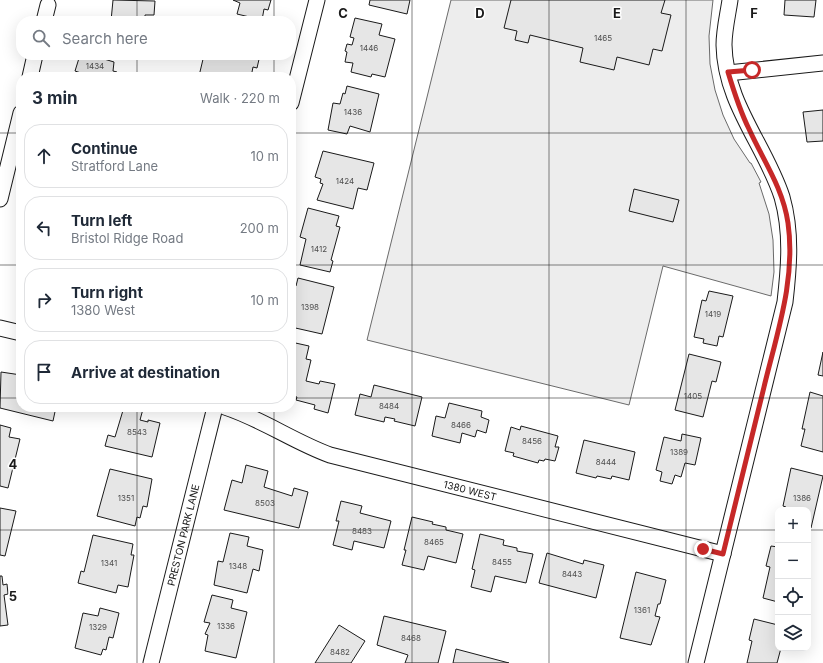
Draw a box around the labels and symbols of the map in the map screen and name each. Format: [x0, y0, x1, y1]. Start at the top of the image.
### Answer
text: C [338, 5, 348, 21]
text: D [475, 5, 485, 21]
text: E [613, 5, 621, 21]
text: F [750, 5, 758, 21]
house number: 1465 [594, 33, 612, 43]
house number: 1446 [360, 43, 378, 53]
house number: 1434 [86, 61, 104, 71]
route start [743, 61, 761, 79]
house number: 1436 [344, 107, 362, 117]
house number: 1424 [336, 176, 354, 186]
house number: 1412 [311, 244, 327, 254]
house number: 1398 [301, 302, 319, 312]
house number: 1419 [705, 309, 721, 319]
house number: 1405 [684, 391, 702, 401]
house number: 8484 [379, 401, 399, 411]
house number: 8466 [451, 420, 471, 430]
house number: 8543 [127, 427, 147, 437]
house number: 8456 [522, 436, 542, 446]
house number: 1389 [670, 447, 688, 457]
text: 4 [9, 456, 18, 472]
house number: 8444 [596, 457, 616, 467]
street label: 1380 WEST [442, 478, 498, 503]
street label: PRESTON PARK LANE [165, 483, 201, 587]
house number: 1351 [118, 493, 134, 503]
house number: 1386 [793, 493, 811, 503]
house number: 8503 [255, 498, 275, 508]
house number: 8483 [352, 526, 372, 536]
house number: 8465 [424, 537, 444, 547]
route end [694, 540, 712, 558]
house number: 8455 [492, 557, 512, 567]
house number: 1341 [101, 558, 117, 568]
house number: 1348 [229, 561, 247, 571]
house number: 8443 [562, 569, 582, 579]
text: 5 [9, 588, 17, 604]
house number: 1361 [634, 605, 650, 615]
house number: 1336 [217, 621, 235, 631]
house number: 1329 [89, 622, 107, 632]
house number: 8468 [401, 633, 421, 643]
house number: 8482 [330, 647, 350, 657]

